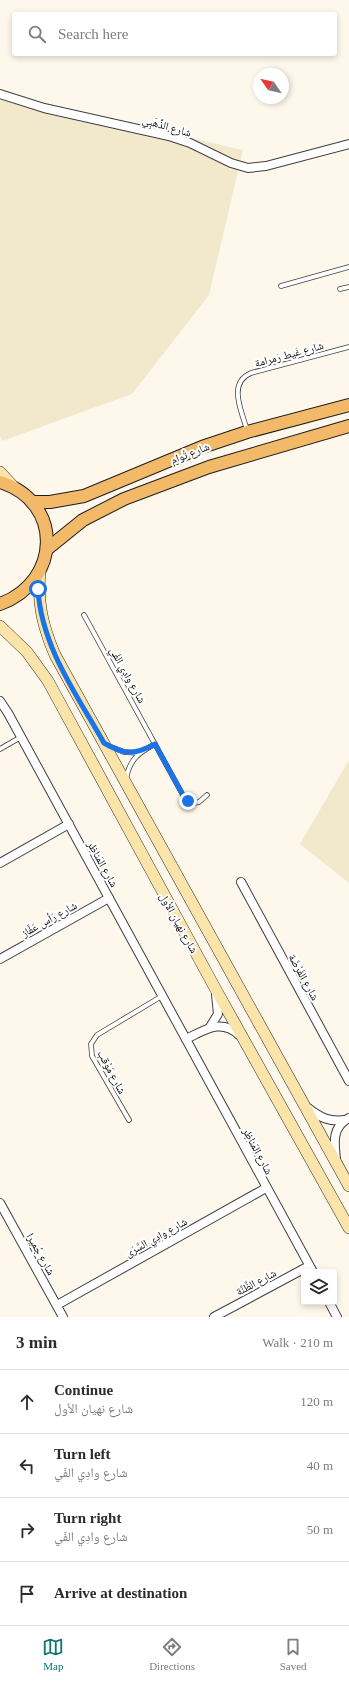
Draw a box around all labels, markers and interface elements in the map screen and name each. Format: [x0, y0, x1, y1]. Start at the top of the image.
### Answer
search box [12, 12, 337, 56]
icon: search [26, 23, 48, 45]
text: Search here [58, 26, 128, 42]
north arrow [253, 68, 289, 104]
street label: شارع الذَّهَبِي [140, 113, 193, 141]
street label: شارع غَيط رَمرامة [253, 339, 325, 370]
street label: شارع تُوام [169, 440, 211, 467]
route start [29, 580, 47, 598]
street label: شارع وادِي الفَي [105, 645, 148, 707]
route end [179, 792, 197, 810]
street label: شارع المَناظِر [84, 838, 121, 890]
street label: شارع نهيان الأول [157, 891, 200, 956]
street label: شارع رَأس عَفَّاز [18, 898, 79, 940]
street label: شارع الفَرْضَة [286, 952, 322, 1003]
street label: شارع مَوْقب [95, 1048, 128, 1096]
street label: شارع المَناظِر [239, 1125, 275, 1177]
street label: شارع وادِي السَّرَى [123, 1215, 190, 1261]
street label: شارع جُميرا [24, 1231, 57, 1278]
street label: شارع الظَّنَّة [234, 1266, 279, 1298]
map controls [301, 1269, 337, 1305]
button: layers [301, 1269, 337, 1305]
text: 3 min [16, 1333, 57, 1352]
text: Walk · 210 m [262, 1335, 333, 1350]
text: Continue [54, 1382, 113, 1398]
icon: ahead [16, 1391, 38, 1413]
text: 120 m [300, 1394, 333, 1409]
text: شارع نهيان الأول [54, 1401, 133, 1416]
text: Turn left [54, 1446, 111, 1462]
icon: left [16, 1455, 38, 1477]
text: 40 m [307, 1458, 333, 1473]
text: شارع وادِي الفَي [54, 1465, 128, 1480]
text: Turn right [54, 1510, 121, 1526]
icon: right [16, 1519, 38, 1541]
text: 50 m [307, 1522, 333, 1537]
text: شارع وادِي الفَي [54, 1529, 128, 1544]
icon: arrive [16, 1583, 38, 1605]
text: Arrive at destination [54, 1585, 187, 1601]
tab: Map [42, 1636, 64, 1672]
tab: Directions [149, 1636, 195, 1672]
tab: Saved [280, 1636, 307, 1672]

